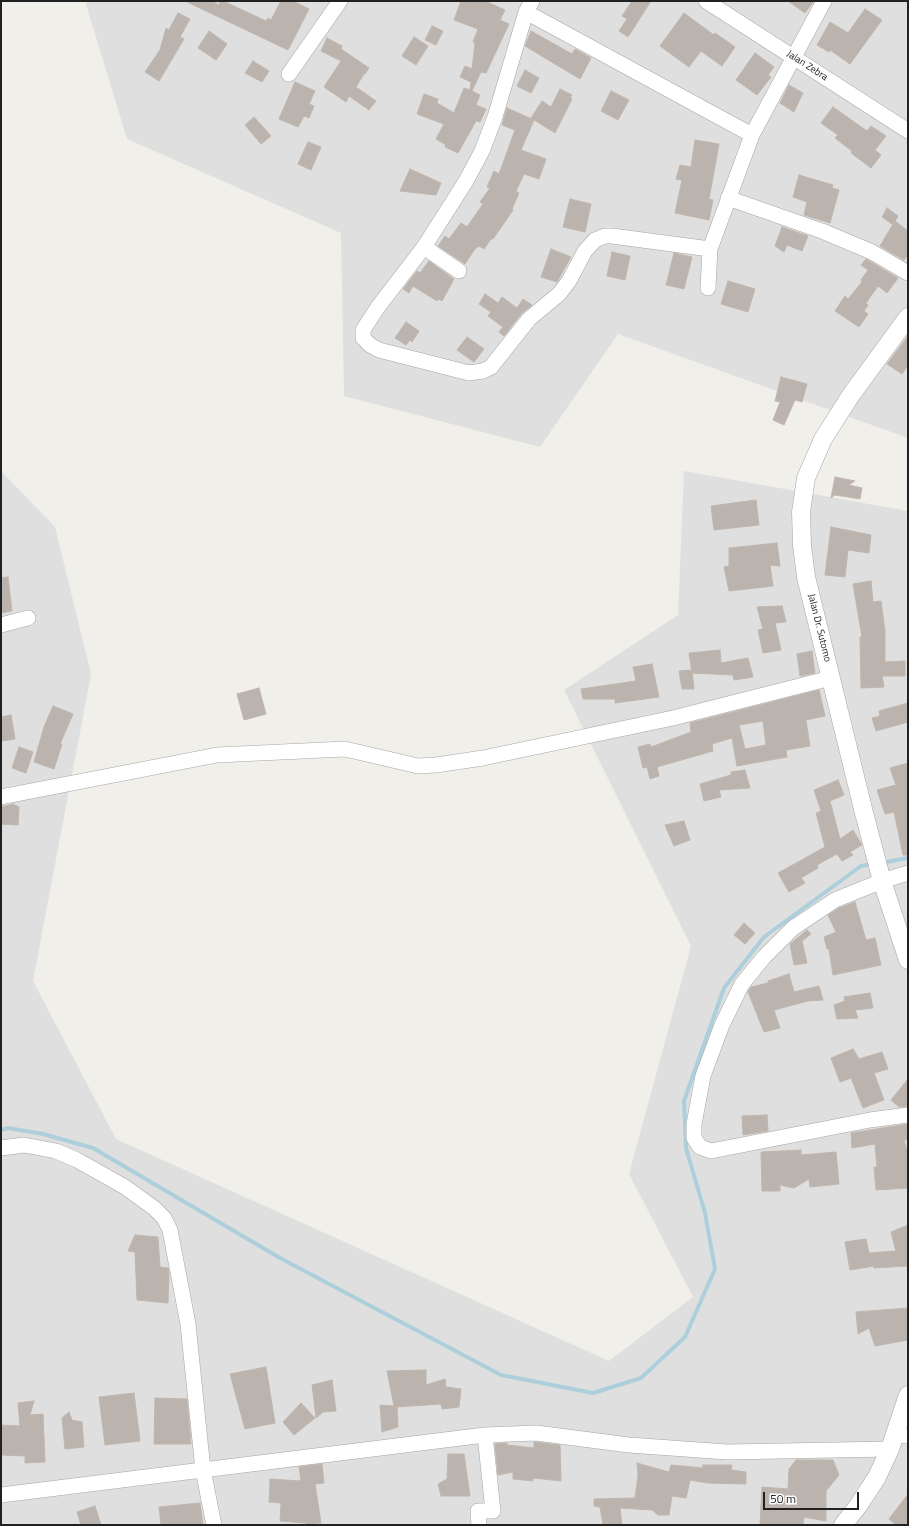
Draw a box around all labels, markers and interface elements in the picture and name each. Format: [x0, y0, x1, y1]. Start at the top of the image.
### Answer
street label: Jalan Zebra [784, 48, 830, 84]
street label: Jalan Dr. Sutomo [805, 593, 833, 663]
scale bar [765, 1484, 861, 1510]
text: 50 m [770, 1489, 796, 1508]

